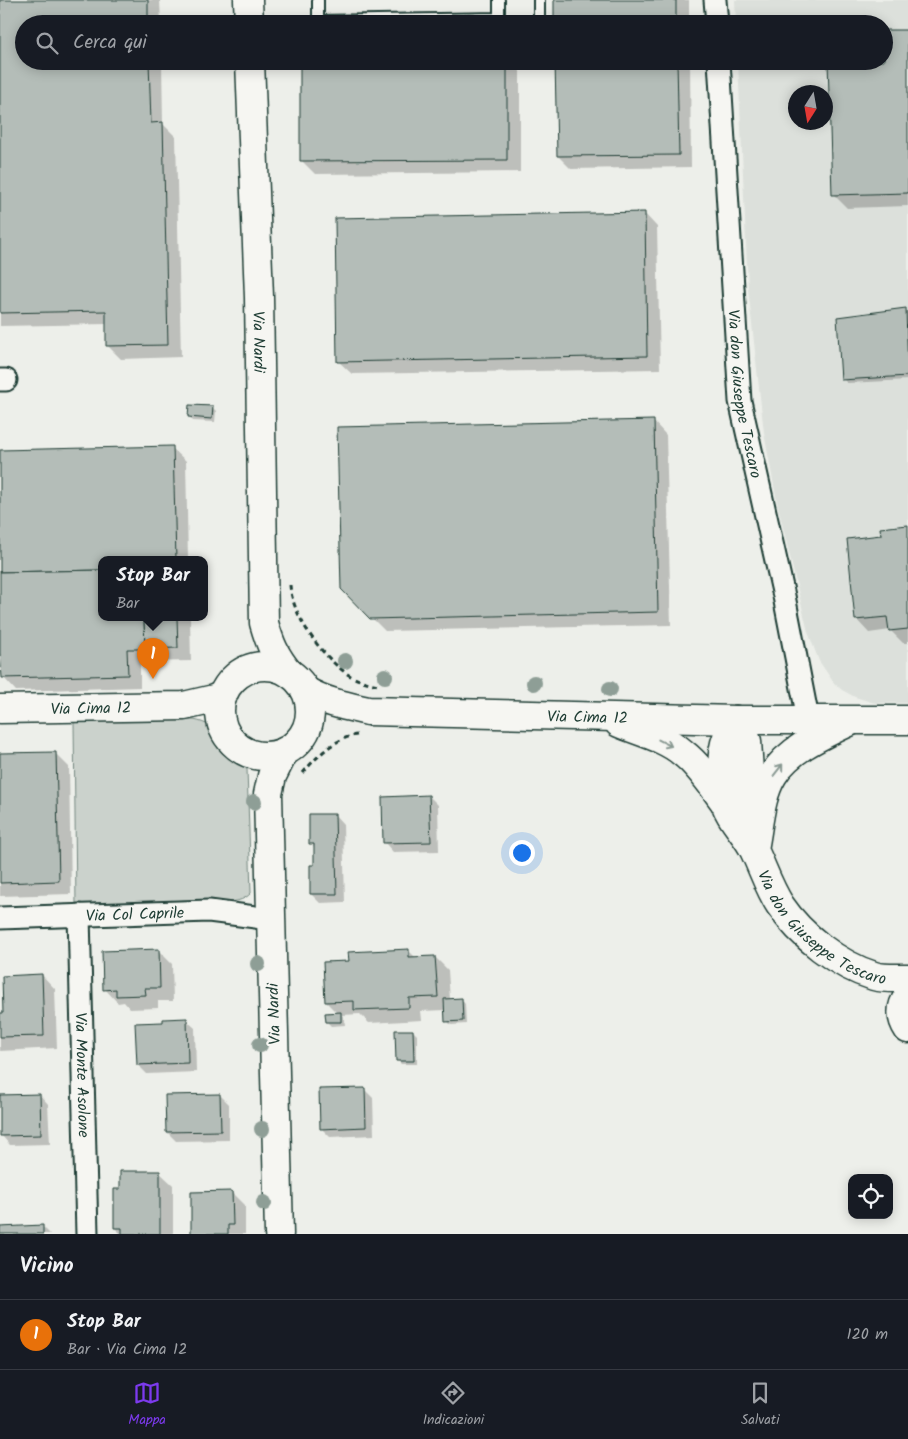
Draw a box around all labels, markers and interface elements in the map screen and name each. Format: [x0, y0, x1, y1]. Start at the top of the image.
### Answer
search box [15, 15, 893, 70]
text: Cerca qui [73, 28, 147, 58]
icon: search [33, 29, 61, 57]
north arrow [788, 85, 833, 130]
street label: Via don Giuseppe Tescaro [720, 309, 768, 481]
street label: Via Nardi [245, 311, 271, 374]
popup [98, 556, 208, 621]
text: Stop Bar [116, 561, 190, 591]
text: Bar [116, 591, 139, 616]
pin: 1 [137, 638, 169, 679]
street label: Via Cima 12 [50, 696, 132, 722]
street label: Via Cima 12 [547, 704, 628, 731]
one-way arrow [657, 738, 672, 748]
one-way arrow [772, 764, 783, 777]
your location [509, 840, 535, 866]
street label: Via don Giuseppe Tescaro [750, 866, 887, 992]
street label: Via Col Caprile [85, 901, 185, 929]
street label: Via Nardi [261, 982, 288, 1045]
street label: Via Monte Asolone [67, 1012, 96, 1138]
map controls [848, 1174, 893, 1219]
button: locate [848, 1174, 893, 1219]
text: Vicino [20, 1250, 74, 1283]
text: Stop Bar [67, 1307, 141, 1337]
text: 1 [34, 1322, 38, 1347]
text: 120 m [847, 1322, 888, 1347]
text: Bar · Via Cima 12 [67, 1337, 187, 1362]
tab: Mappa [128, 1379, 166, 1431]
tab: Indicazioni [423, 1379, 484, 1431]
tab: Salvati [741, 1379, 780, 1431]

